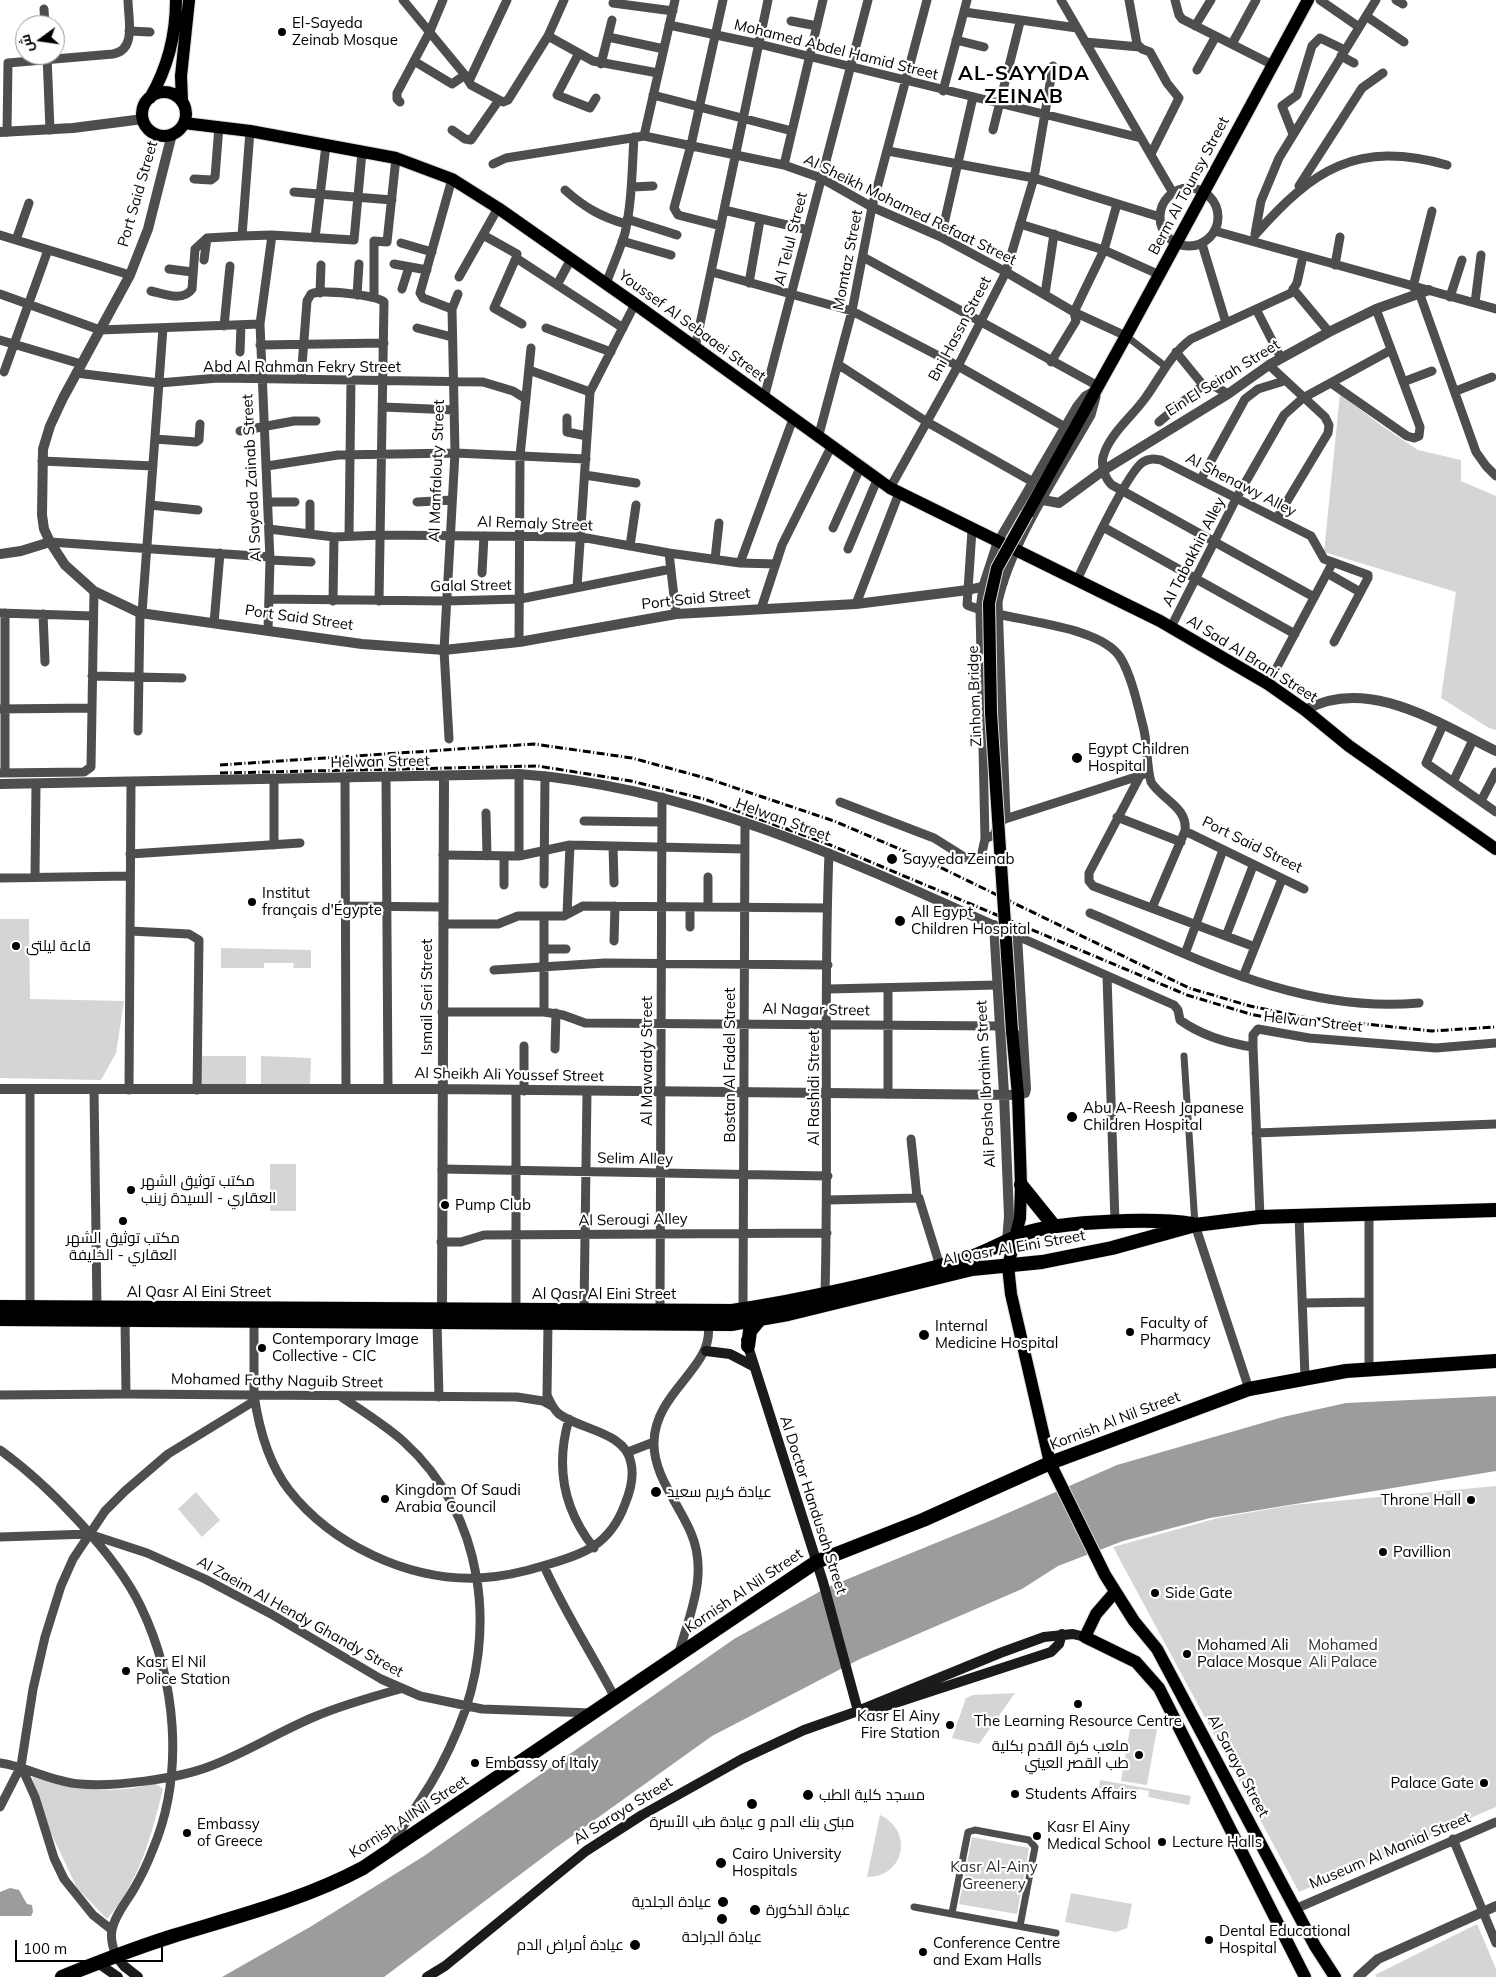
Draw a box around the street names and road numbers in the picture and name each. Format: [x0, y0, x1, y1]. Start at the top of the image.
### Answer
street label: Mohamed Abdel Hamid Street [732, 16, 940, 84]
street label: Berm Al Tounsy Street [1145, 114, 1233, 258]
street label: Port Said Street [114, 139, 162, 249]
street label: Al Sheikh Mohamed Refaat Street [801, 151, 1019, 269]
street label: Al Telul Street [771, 190, 811, 288]
street label: Momtaz Street [829, 208, 867, 312]
street label: Youssef Al Sebaaei Street [615, 267, 769, 385]
street label: Bni Hassn Street [925, 274, 995, 384]
street label: Ein El Seirah Street [1163, 336, 1283, 420]
street label: Abd Al Rahman Fekry Street [203, 358, 401, 376]
street label: Al Sayeda Zainab Street [239, 394, 265, 562]
street label: Al Manfalouty Street [426, 399, 448, 543]
street label: Al Shenawy Alley [1183, 449, 1299, 521]
street label: Al Tabakhin Alley [1159, 494, 1229, 610]
street label: Al Remaly Street [477, 513, 593, 535]
street label: Galal Street [430, 576, 512, 596]
street label: Port Said Street [641, 584, 751, 614]
street label: Port Said Street [244, 601, 354, 635]
street label: Al Sad Al Brani Street [1183, 611, 1321, 707]
street label: Zinhom Bridge [964, 645, 986, 747]
street label: Helwan Street [330, 752, 430, 772]
street label: Helwan Street [733, 795, 833, 845]
street label: Port Said Street [1199, 813, 1305, 877]
street label: Ismail Seri Street [418, 939, 436, 1055]
street label: Bostan Al Fadel Street [721, 988, 739, 1142]
street label: Al Mawardy Street [638, 996, 656, 1126]
street label: Al Nagar Street [762, 1000, 870, 1020]
street label: Ali Pasha Ibrahim Street [973, 1000, 999, 1168]
street label: Helwan Street [1263, 1008, 1363, 1036]
street label: Al Rashidi Street [805, 1030, 823, 1146]
street label: Al Sheikh Ali Youssef Street [414, 1064, 604, 1086]
street label: Selim Alley [597, 1149, 673, 1169]
street label: Al Serougi Alley [578, 1210, 688, 1230]
street label: Al Qasr Al Eini Street [941, 1227, 1087, 1269]
street label: Al Qasr Al Eini Street [127, 1283, 271, 1301]
street label: Al Qasr Al Eini Street [532, 1285, 676, 1303]
street label: Mohamed Fathy Naguib Street [171, 1370, 383, 1392]
street label: Kornish Al Nil Street [1047, 1388, 1183, 1454]
street label: Al Doctor Handusah Street [776, 1414, 850, 1596]
street label: Kornish Al Nil Street [682, 1545, 806, 1637]
street label: Al Zaeim Al Hendy Ghandy Street [194, 1553, 406, 1681]
street label: Al Saraya Street [1203, 1712, 1273, 1820]
street label: Kornish Al Nil Street [346, 1772, 472, 1862]
street label: Al Saraya Street [570, 1773, 676, 1849]
street label: Museum Al Manial Street [1307, 1809, 1473, 1893]

